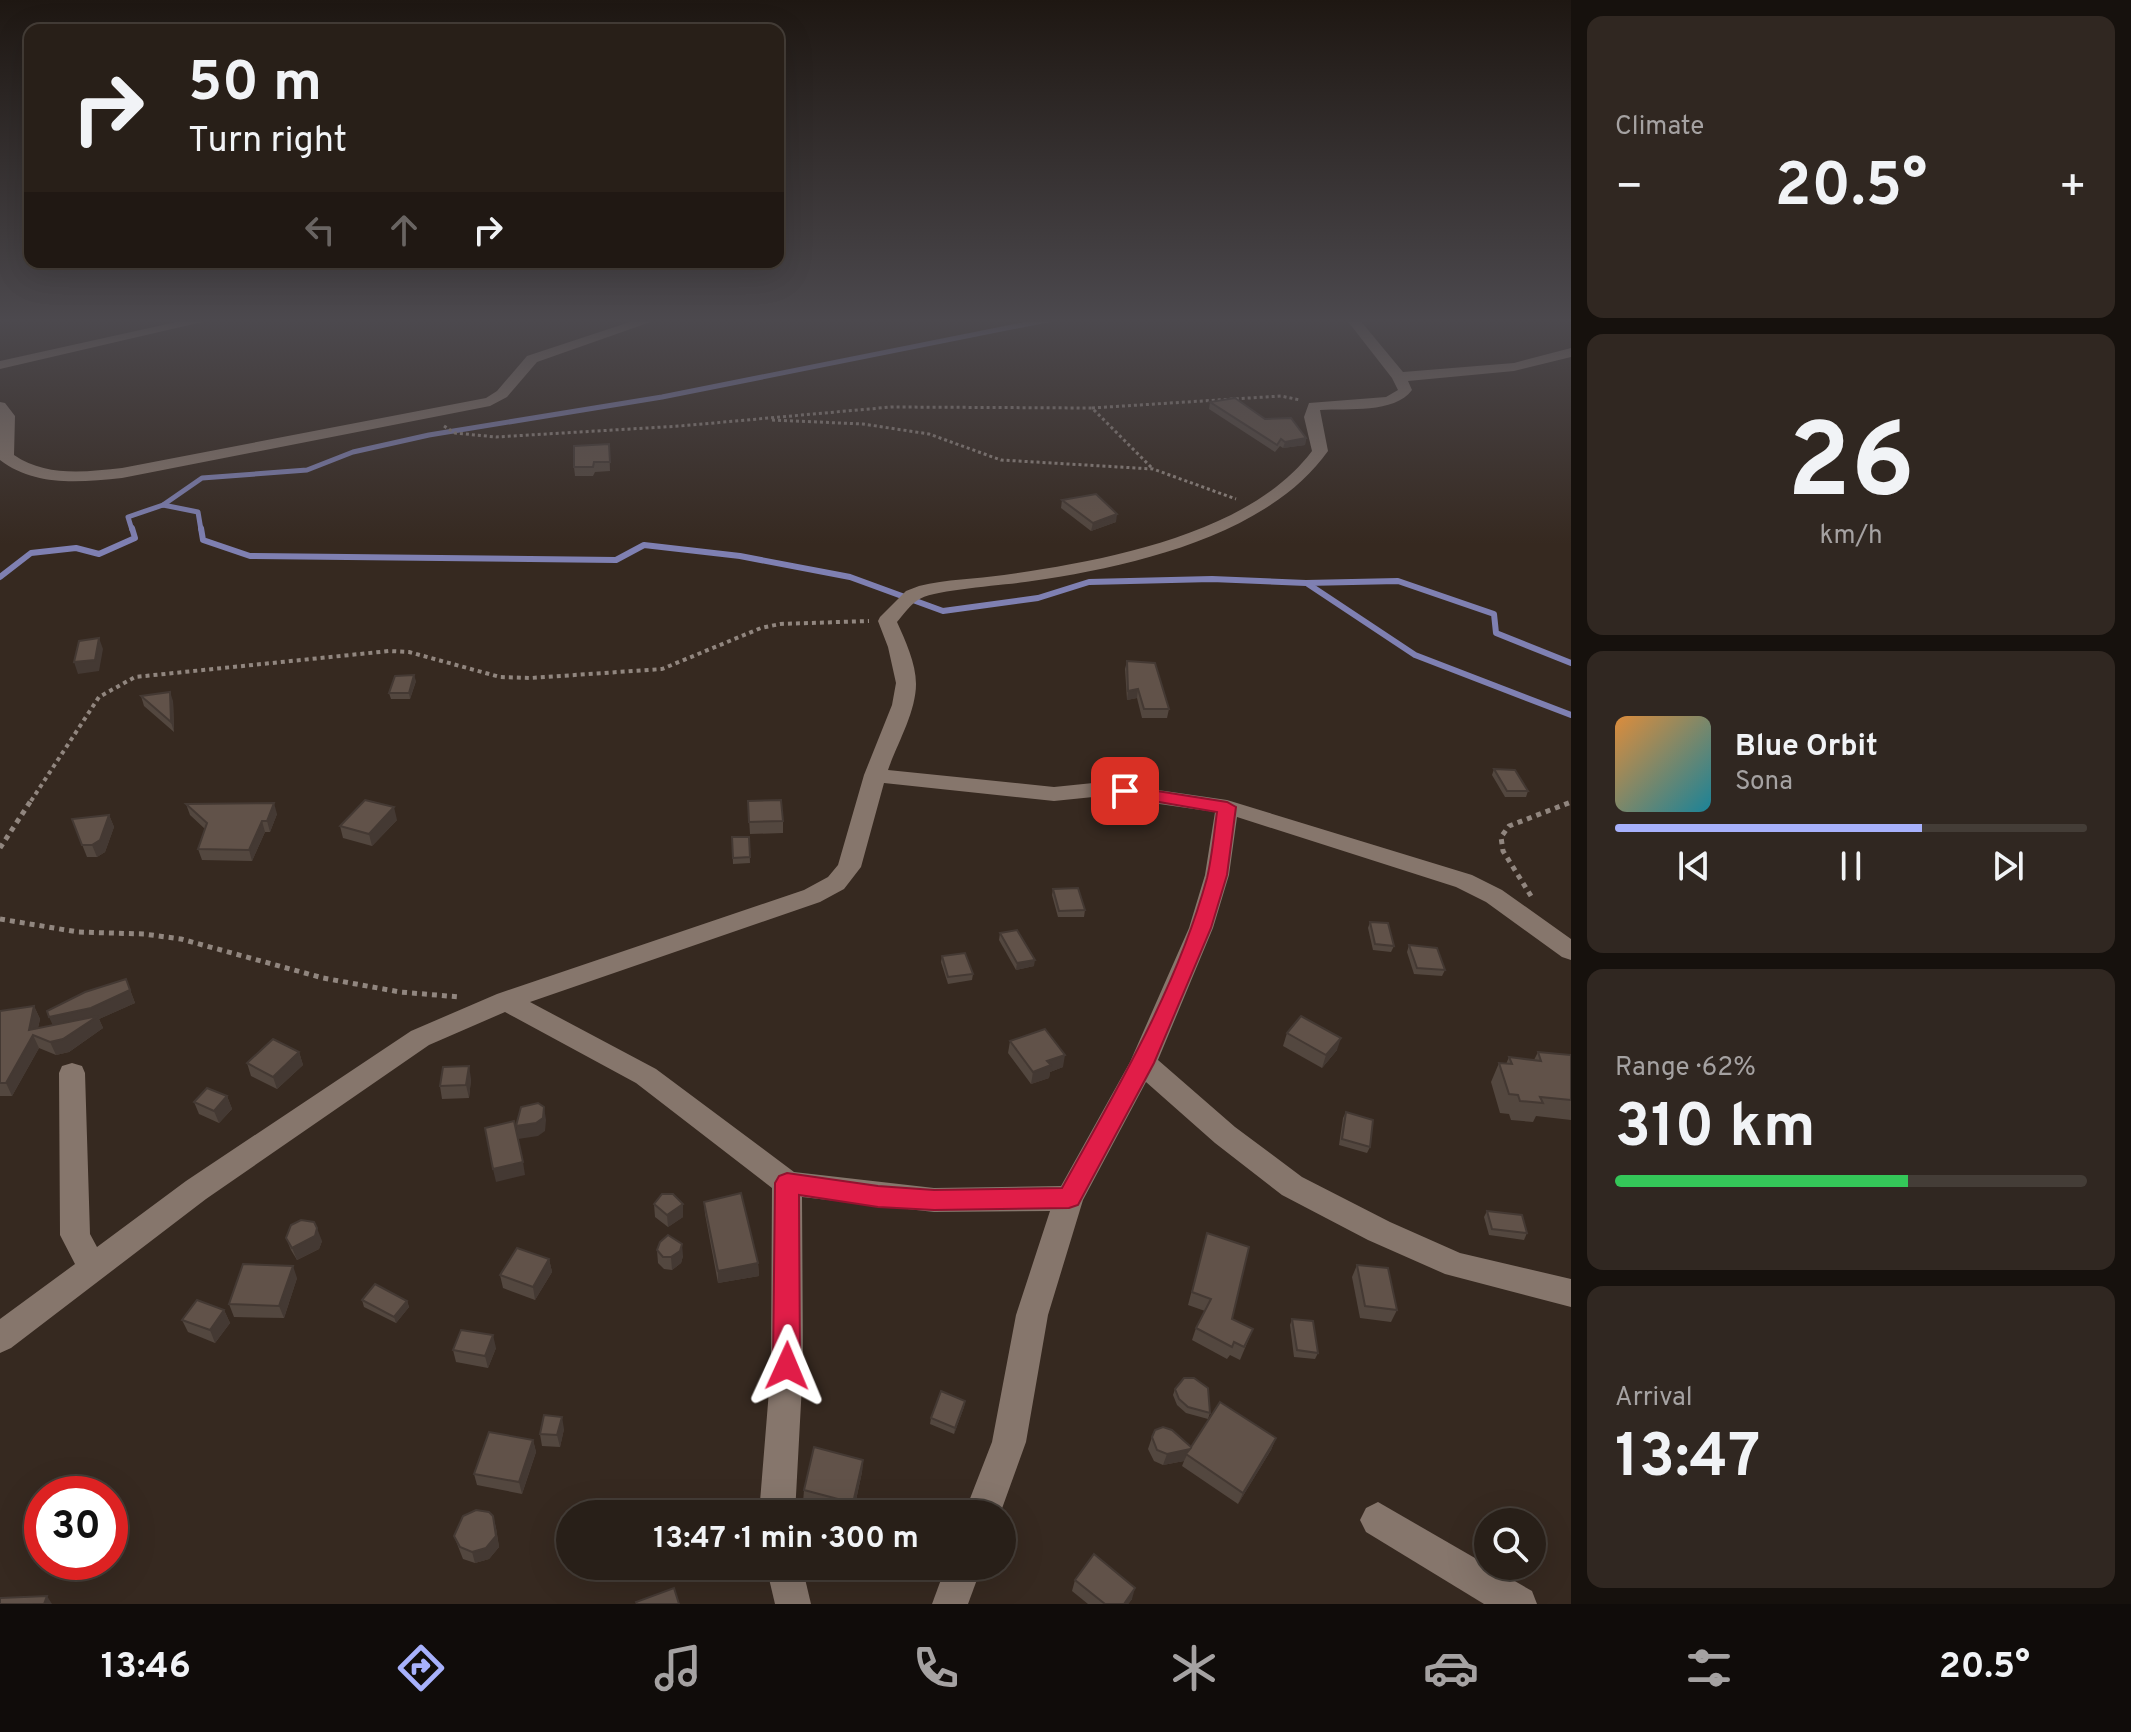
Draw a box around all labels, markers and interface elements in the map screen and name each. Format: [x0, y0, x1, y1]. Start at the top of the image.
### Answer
text: 50 m [188, 50, 322, 120]
icon: right [56, 56, 160, 160]
text: Climate [1615, 111, 1704, 144]
text: Turn right [188, 119, 347, 165]
text: 20.5° [1775, 151, 1927, 227]
text: − [1615, 161, 1643, 217]
text: + [2059, 161, 2087, 217]
icon: left [298, 208, 342, 252]
icon: ahead [382, 208, 426, 252]
icon: right [466, 208, 510, 252]
text: 26 [1787, 402, 1915, 534]
text: km/h [1819, 520, 1883, 553]
text: Blue Orbit [1735, 729, 1878, 766]
pin [1091, 757, 1159, 825]
text: Sona [1735, 766, 1793, 799]
icon: arrive [1103, 769, 1147, 813]
icon: previous [1672, 844, 1716, 888]
icon: pause [1829, 844, 1873, 888]
icon: next [1986, 844, 2030, 888]
text: Range · 62% [1615, 1052, 1756, 1085]
text: 310 km [1615, 1092, 1816, 1168]
position arrow [745, 1324, 829, 1408]
text: Arrival [1615, 1382, 1693, 1415]
text: 13:47 [1615, 1422, 1760, 1498]
speed limit sign: 30 [24, 1476, 128, 1580]
map controls [1474, 1508, 1546, 1580]
button: search [1474, 1508, 1546, 1580]
text: 13:47 · 1 min · 300 m [653, 1521, 919, 1558]
icon: directions [393, 1640, 449, 1696]
icon: music [650, 1640, 706, 1696]
icon: phone [908, 1640, 964, 1696]
icon: climate [1166, 1640, 1222, 1696]
icon: car [1423, 1640, 1479, 1696]
icon: filters [1681, 1640, 1737, 1696]
text: 13:46 [101, 1645, 191, 1691]
text: 20.5° [1939, 1645, 2030, 1691]

